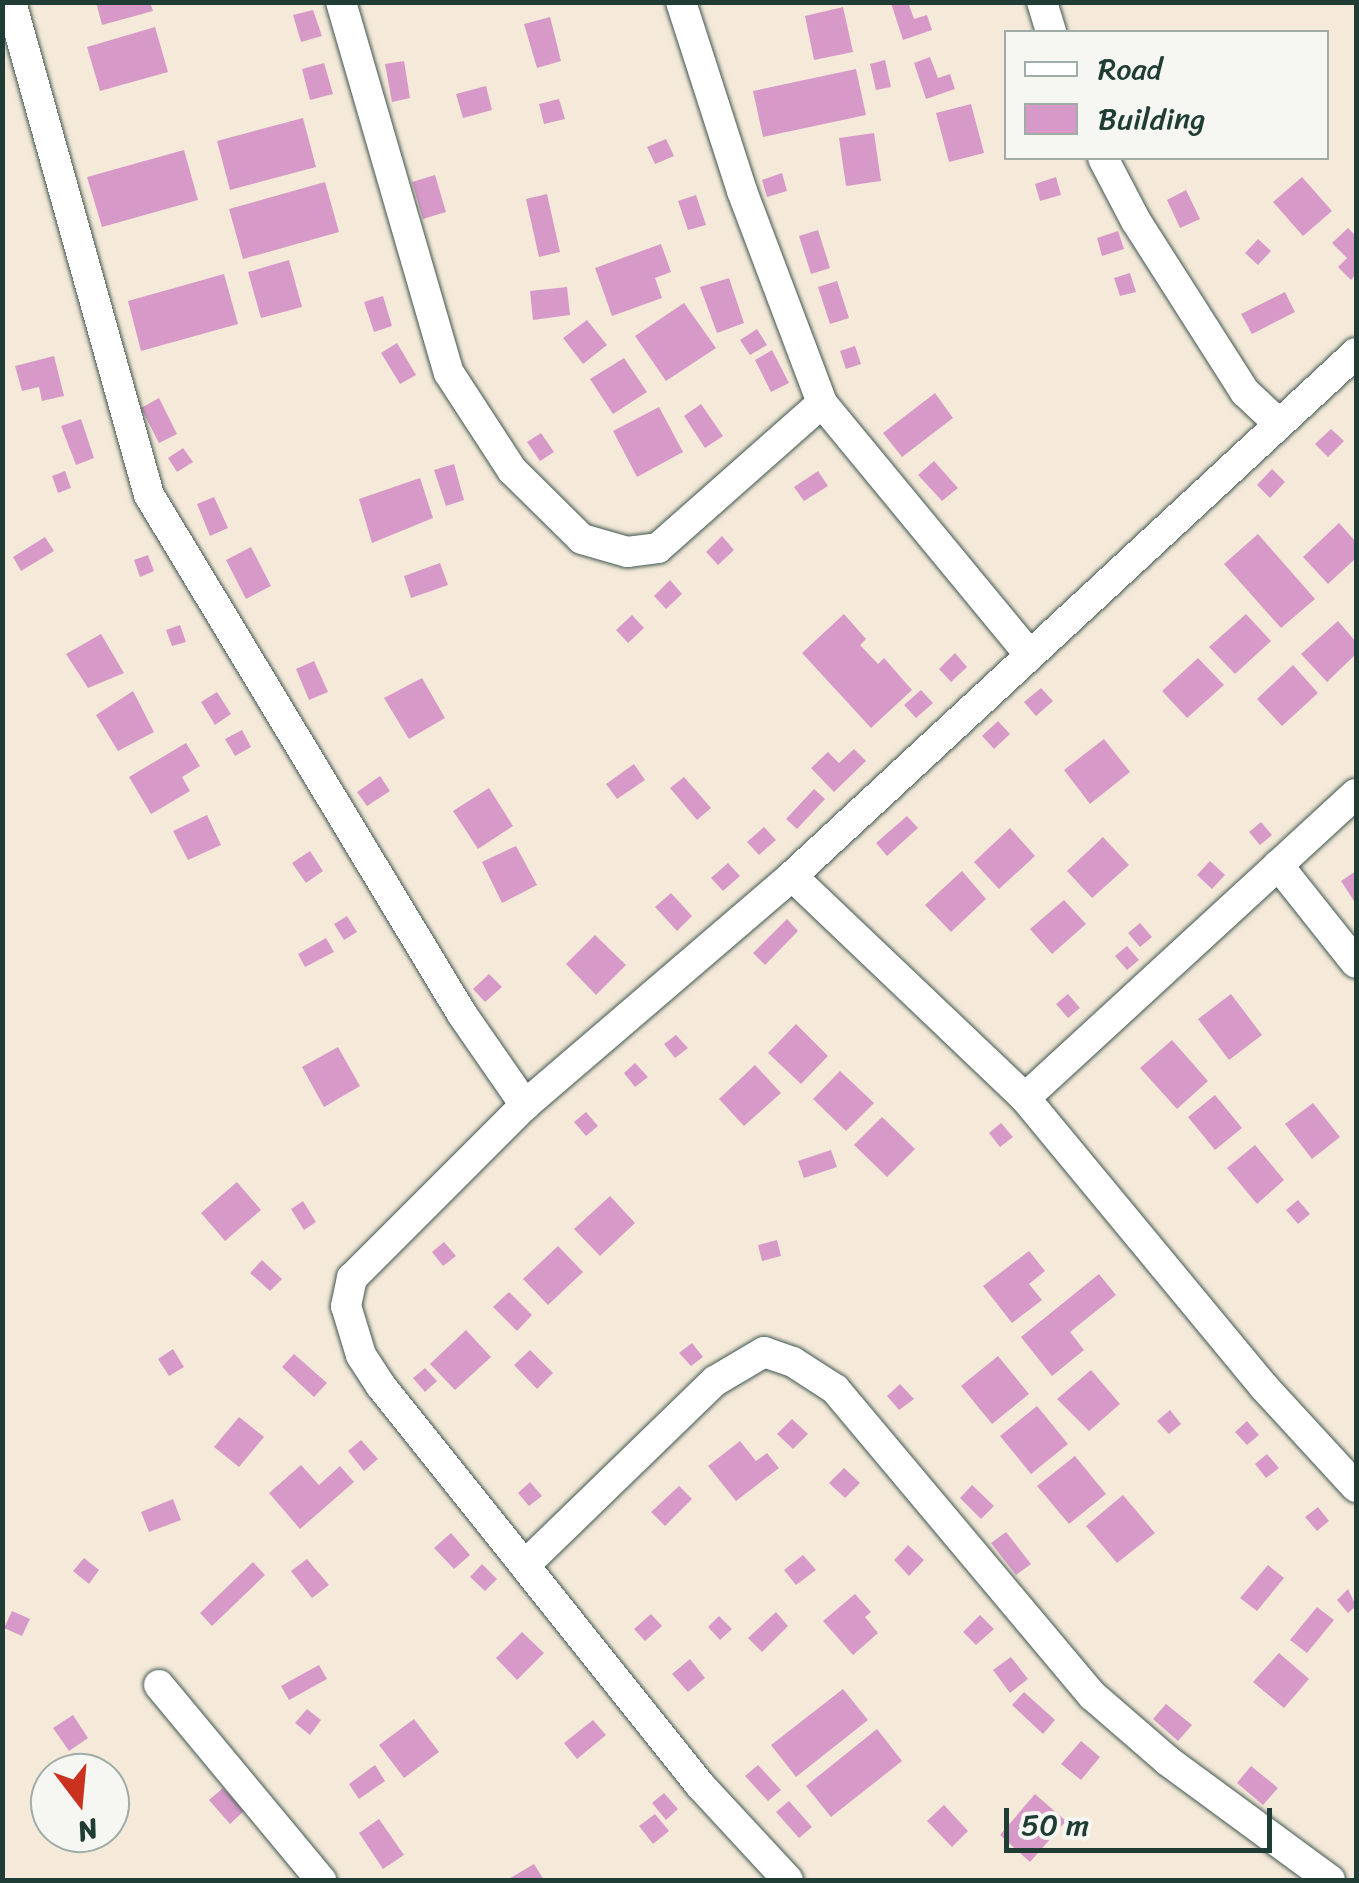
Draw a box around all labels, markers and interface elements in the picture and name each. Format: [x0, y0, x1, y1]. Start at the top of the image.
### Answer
legend [1004, 30, 1329, 160]
text: Road [1098, 42, 1162, 96]
text: Building [1098, 92, 1205, 146]
north arrow [30, 1753, 130, 1853]
scale bar [1009, 1788, 1276, 1850]
text: 50 m [1021, 1798, 1089, 1852]
text: N [72, 1804, 104, 1857]

